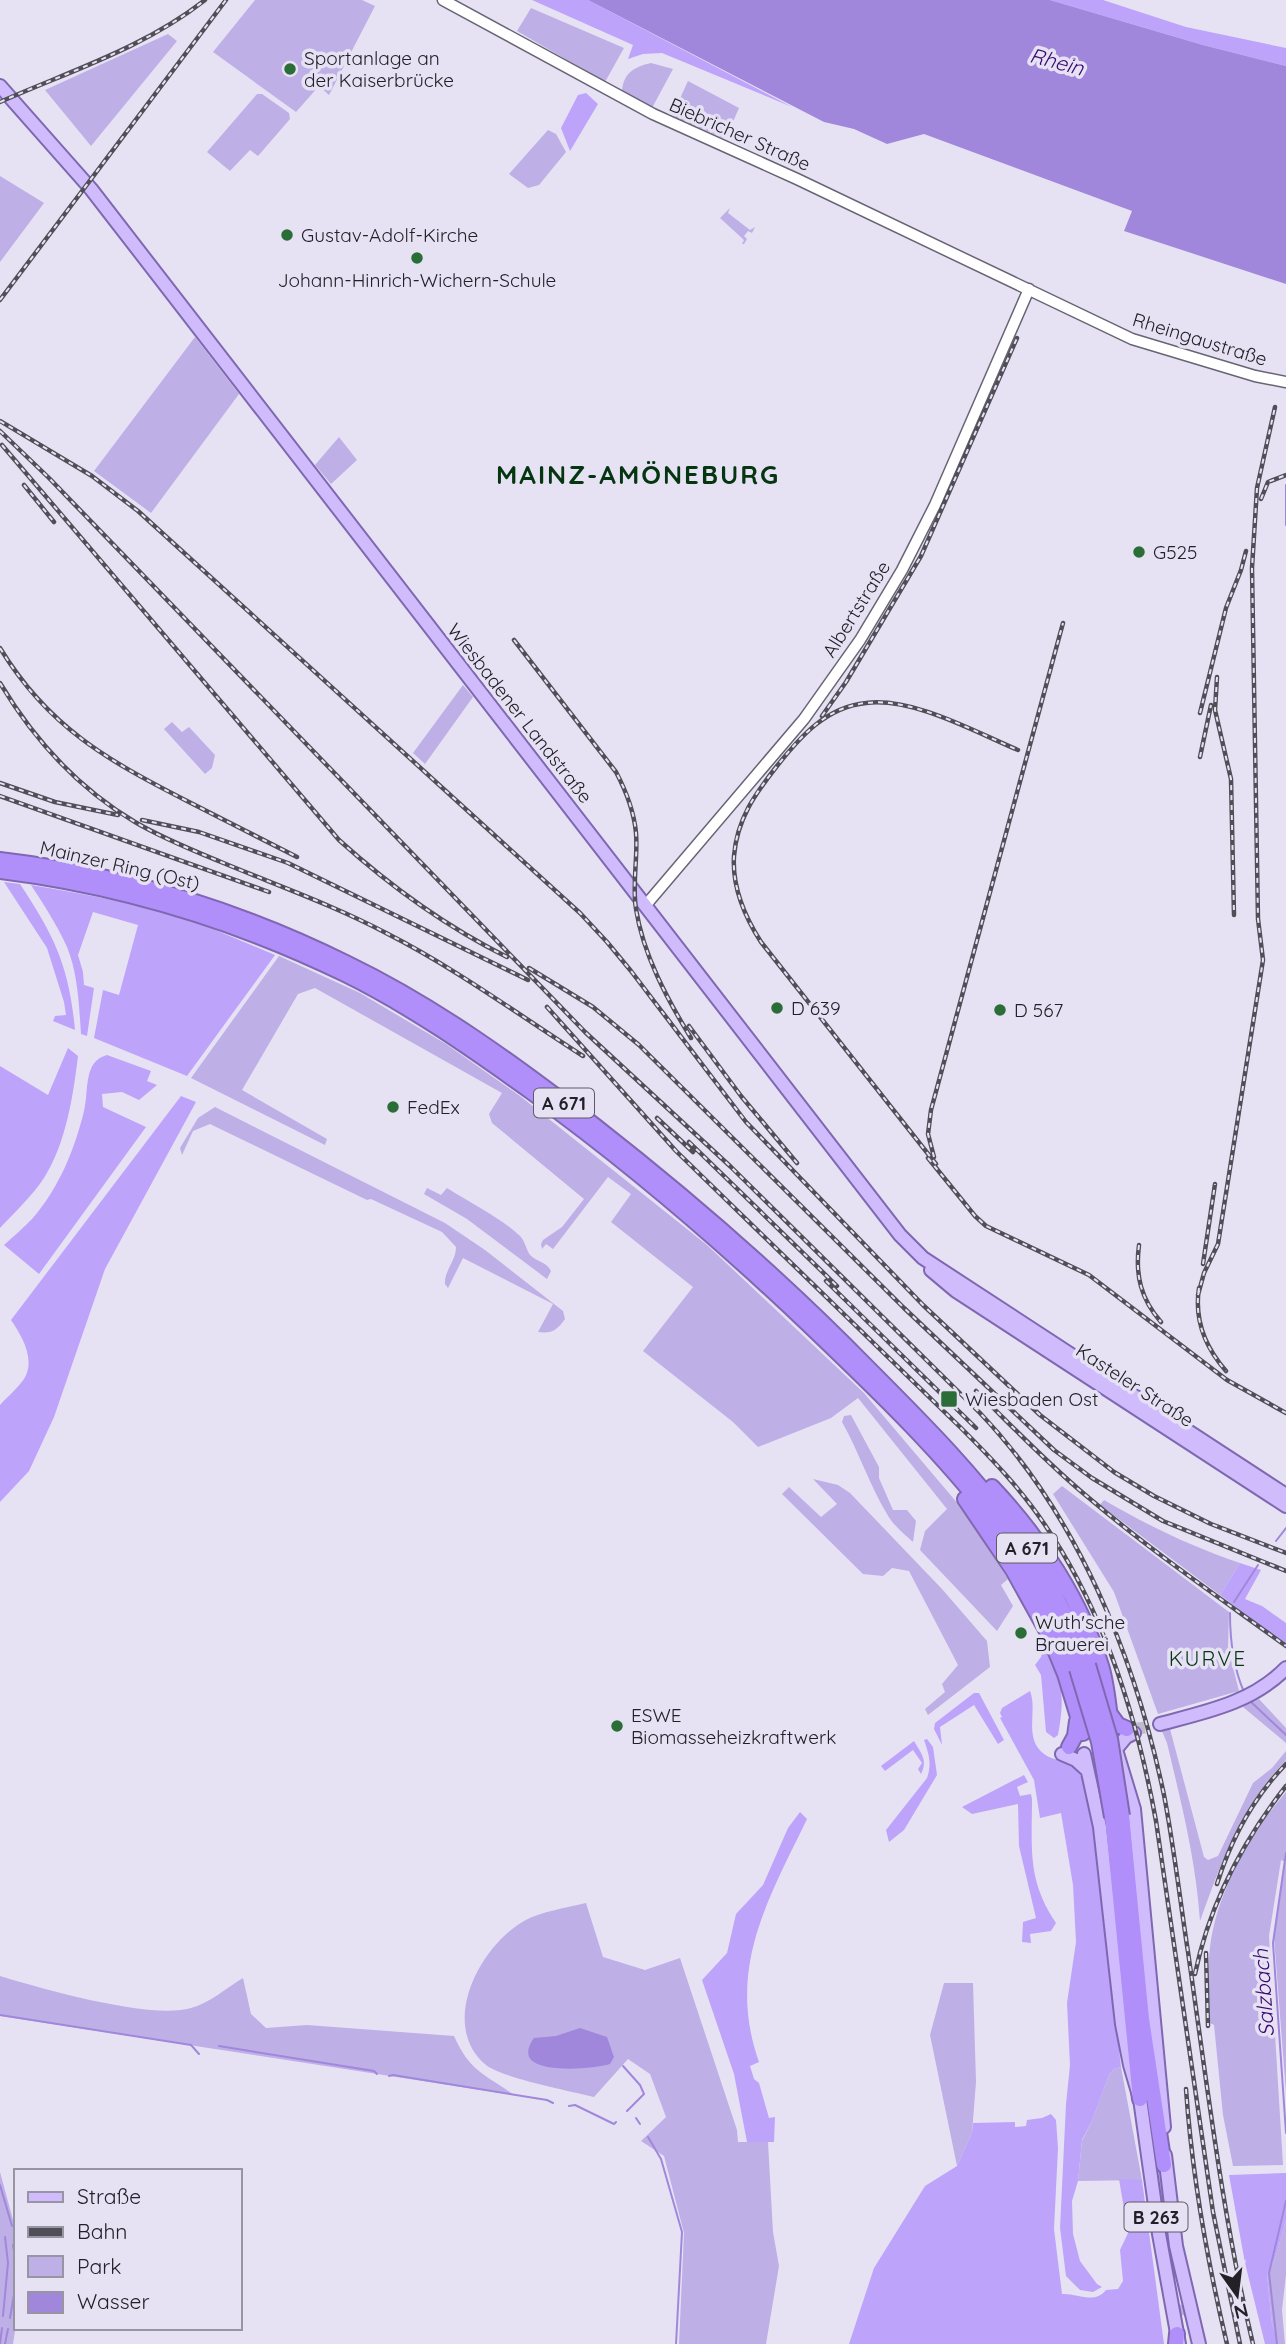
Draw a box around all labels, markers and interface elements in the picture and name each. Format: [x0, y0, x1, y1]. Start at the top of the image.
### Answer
water label: Rhein [1027, 41, 1088, 81]
place label: Sportanlage an der Kaiserbrücke [304, 46, 454, 92]
marker: Sportanlage an der Kaiserbrücke [282, 61, 298, 77]
street label: Biebricher Straße [666, 92, 814, 176]
place label: Gustav-Adolf-Kirche [301, 223, 478, 247]
marker: Gustav-Adolf-Kirche [279, 227, 295, 243]
marker: Johann-Hinrich-Wichern-Schule [409, 250, 425, 266]
place label: Johann-Hinrich-Wichern-Schule [278, 268, 556, 292]
street label: Rheingaustraße [1130, 307, 1270, 371]
district label: MAINZ-AMÖNEBURG [496, 458, 780, 491]
place label: G525 [1153, 540, 1197, 564]
marker: G525 [1131, 544, 1147, 560]
street label: Albertstraße [817, 556, 895, 662]
street label: Wiesbadener Landstraße [442, 618, 598, 808]
street label: Mainzer Ring (Ost) [38, 835, 202, 895]
place label: D 639 [791, 996, 841, 1020]
place label: D 567 [1014, 998, 1063, 1022]
marker: D 639 [769, 1000, 785, 1016]
marker: D 567 [992, 1002, 1008, 1018]
road number: A 671 [534, 1088, 594, 1118]
place label: FedEx [407, 1095, 460, 1119]
marker: FedEx [385, 1099, 401, 1115]
street label: Kasteler Straße [1072, 1338, 1198, 1432]
place label: Wiesbaden Ost [965, 1387, 1098, 1411]
marker: Wiesbaden Ost [939, 1389, 959, 1409]
road number: A 671 [997, 1534, 1057, 1562]
place label: Wuth'sche Brauerei [1035, 1610, 1125, 1656]
marker: Wuth'sche Brauerei [1013, 1625, 1029, 1641]
district label: KURVE [1169, 1645, 1247, 1671]
place label: ESWE Biomasseheizkraftwerk [631, 1703, 836, 1749]
marker: ESWE Biomasseheizkraftwerk [609, 1718, 625, 1734]
water label: Salzbach [1247, 1947, 1279, 2038]
legend [14, 2169, 242, 2330]
text: Straße [77, 2183, 141, 2209]
road number: B 263 [1124, 2202, 1188, 2232]
text: Bahn [77, 2218, 127, 2244]
text: Park [77, 2253, 121, 2279]
north arrow [1202, 2260, 1272, 2330]
text: Wasser [77, 2288, 149, 2314]
text: N [1231, 2298, 1251, 2325]

